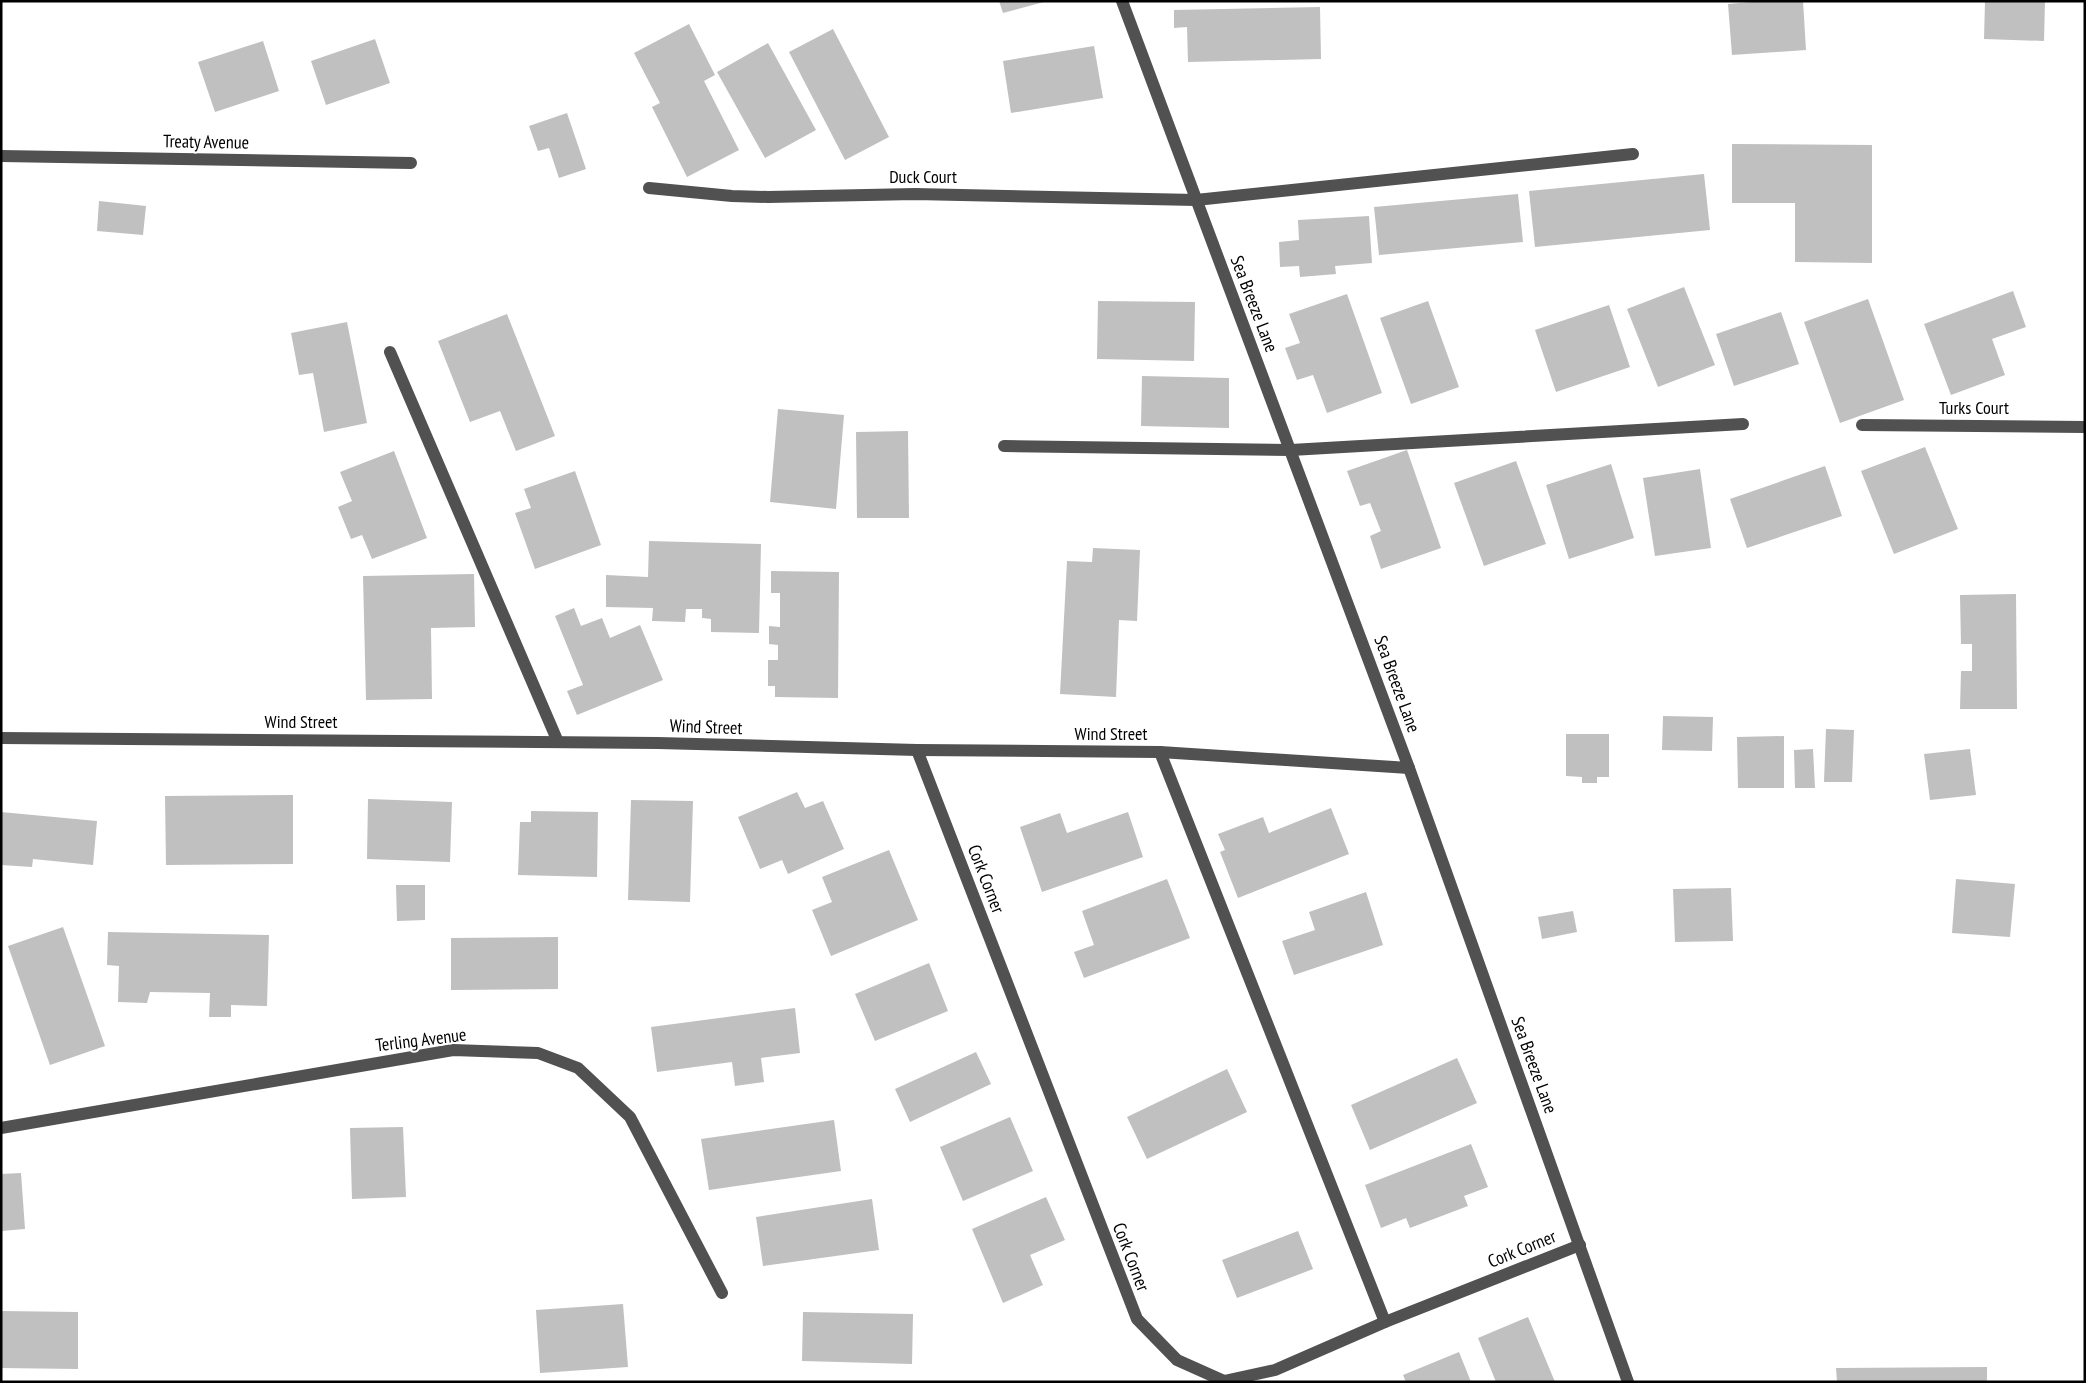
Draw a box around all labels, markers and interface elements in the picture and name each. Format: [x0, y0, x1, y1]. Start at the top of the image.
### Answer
street label: Treaty Avenue [163, 129, 249, 154]
street label: Duck Court [889, 165, 957, 188]
street label: Sea Breeze Lane [1226, 252, 1283, 355]
street label: Turks Court [1939, 396, 2009, 419]
street label: Sea Breeze Lane [1369, 632, 1426, 735]
street label: Wind Street [265, 710, 337, 733]
street label: Wind Street [669, 714, 743, 739]
street label: Wind Street [1075, 722, 1147, 745]
street label: Cork Corner [963, 841, 1010, 916]
street label: Sea Breeze Lane [1506, 1013, 1563, 1116]
street label: Terling Avenue [374, 1023, 468, 1056]
street label: Cork Corner [1108, 1219, 1155, 1294]
street label: Cork Corner [1484, 1224, 1559, 1273]

